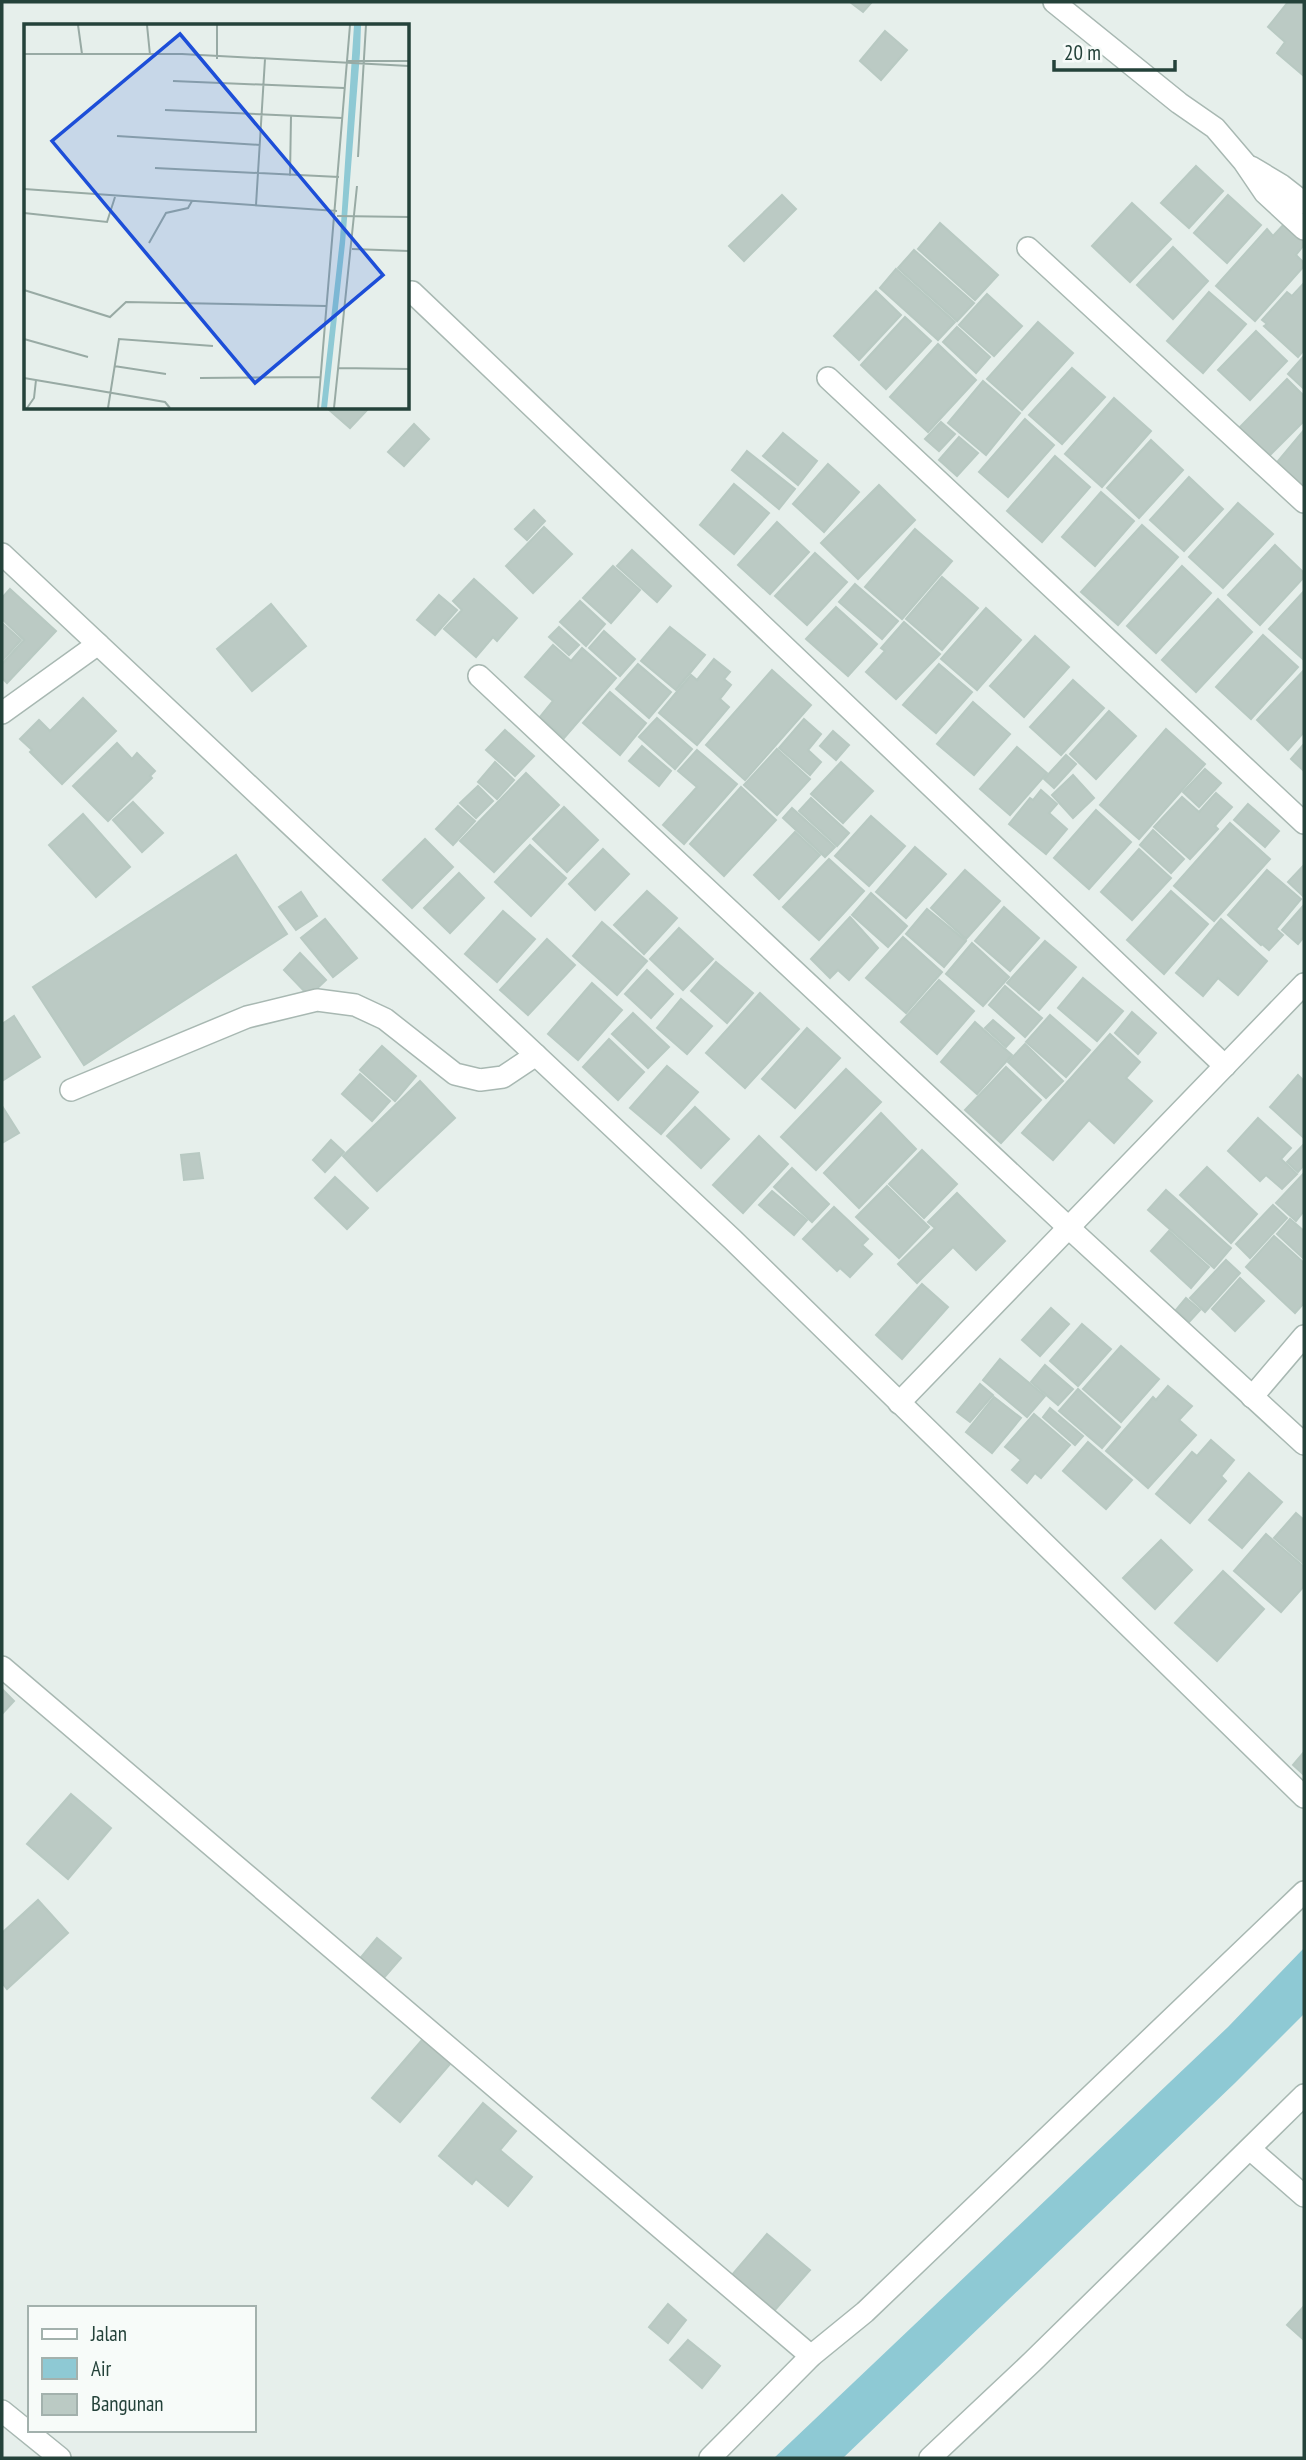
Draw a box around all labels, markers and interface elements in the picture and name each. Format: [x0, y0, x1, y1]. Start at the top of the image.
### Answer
inset map [24, 24, 410, 410]
scale bar [1054, 28, 1175, 72]
text: 20 m [1064, 39, 1101, 66]
legend [28, 2306, 256, 2432]
text: Jalan [90, 2320, 127, 2347]
text: Air [91, 2355, 111, 2382]
text: Bangunan [91, 2390, 164, 2417]

